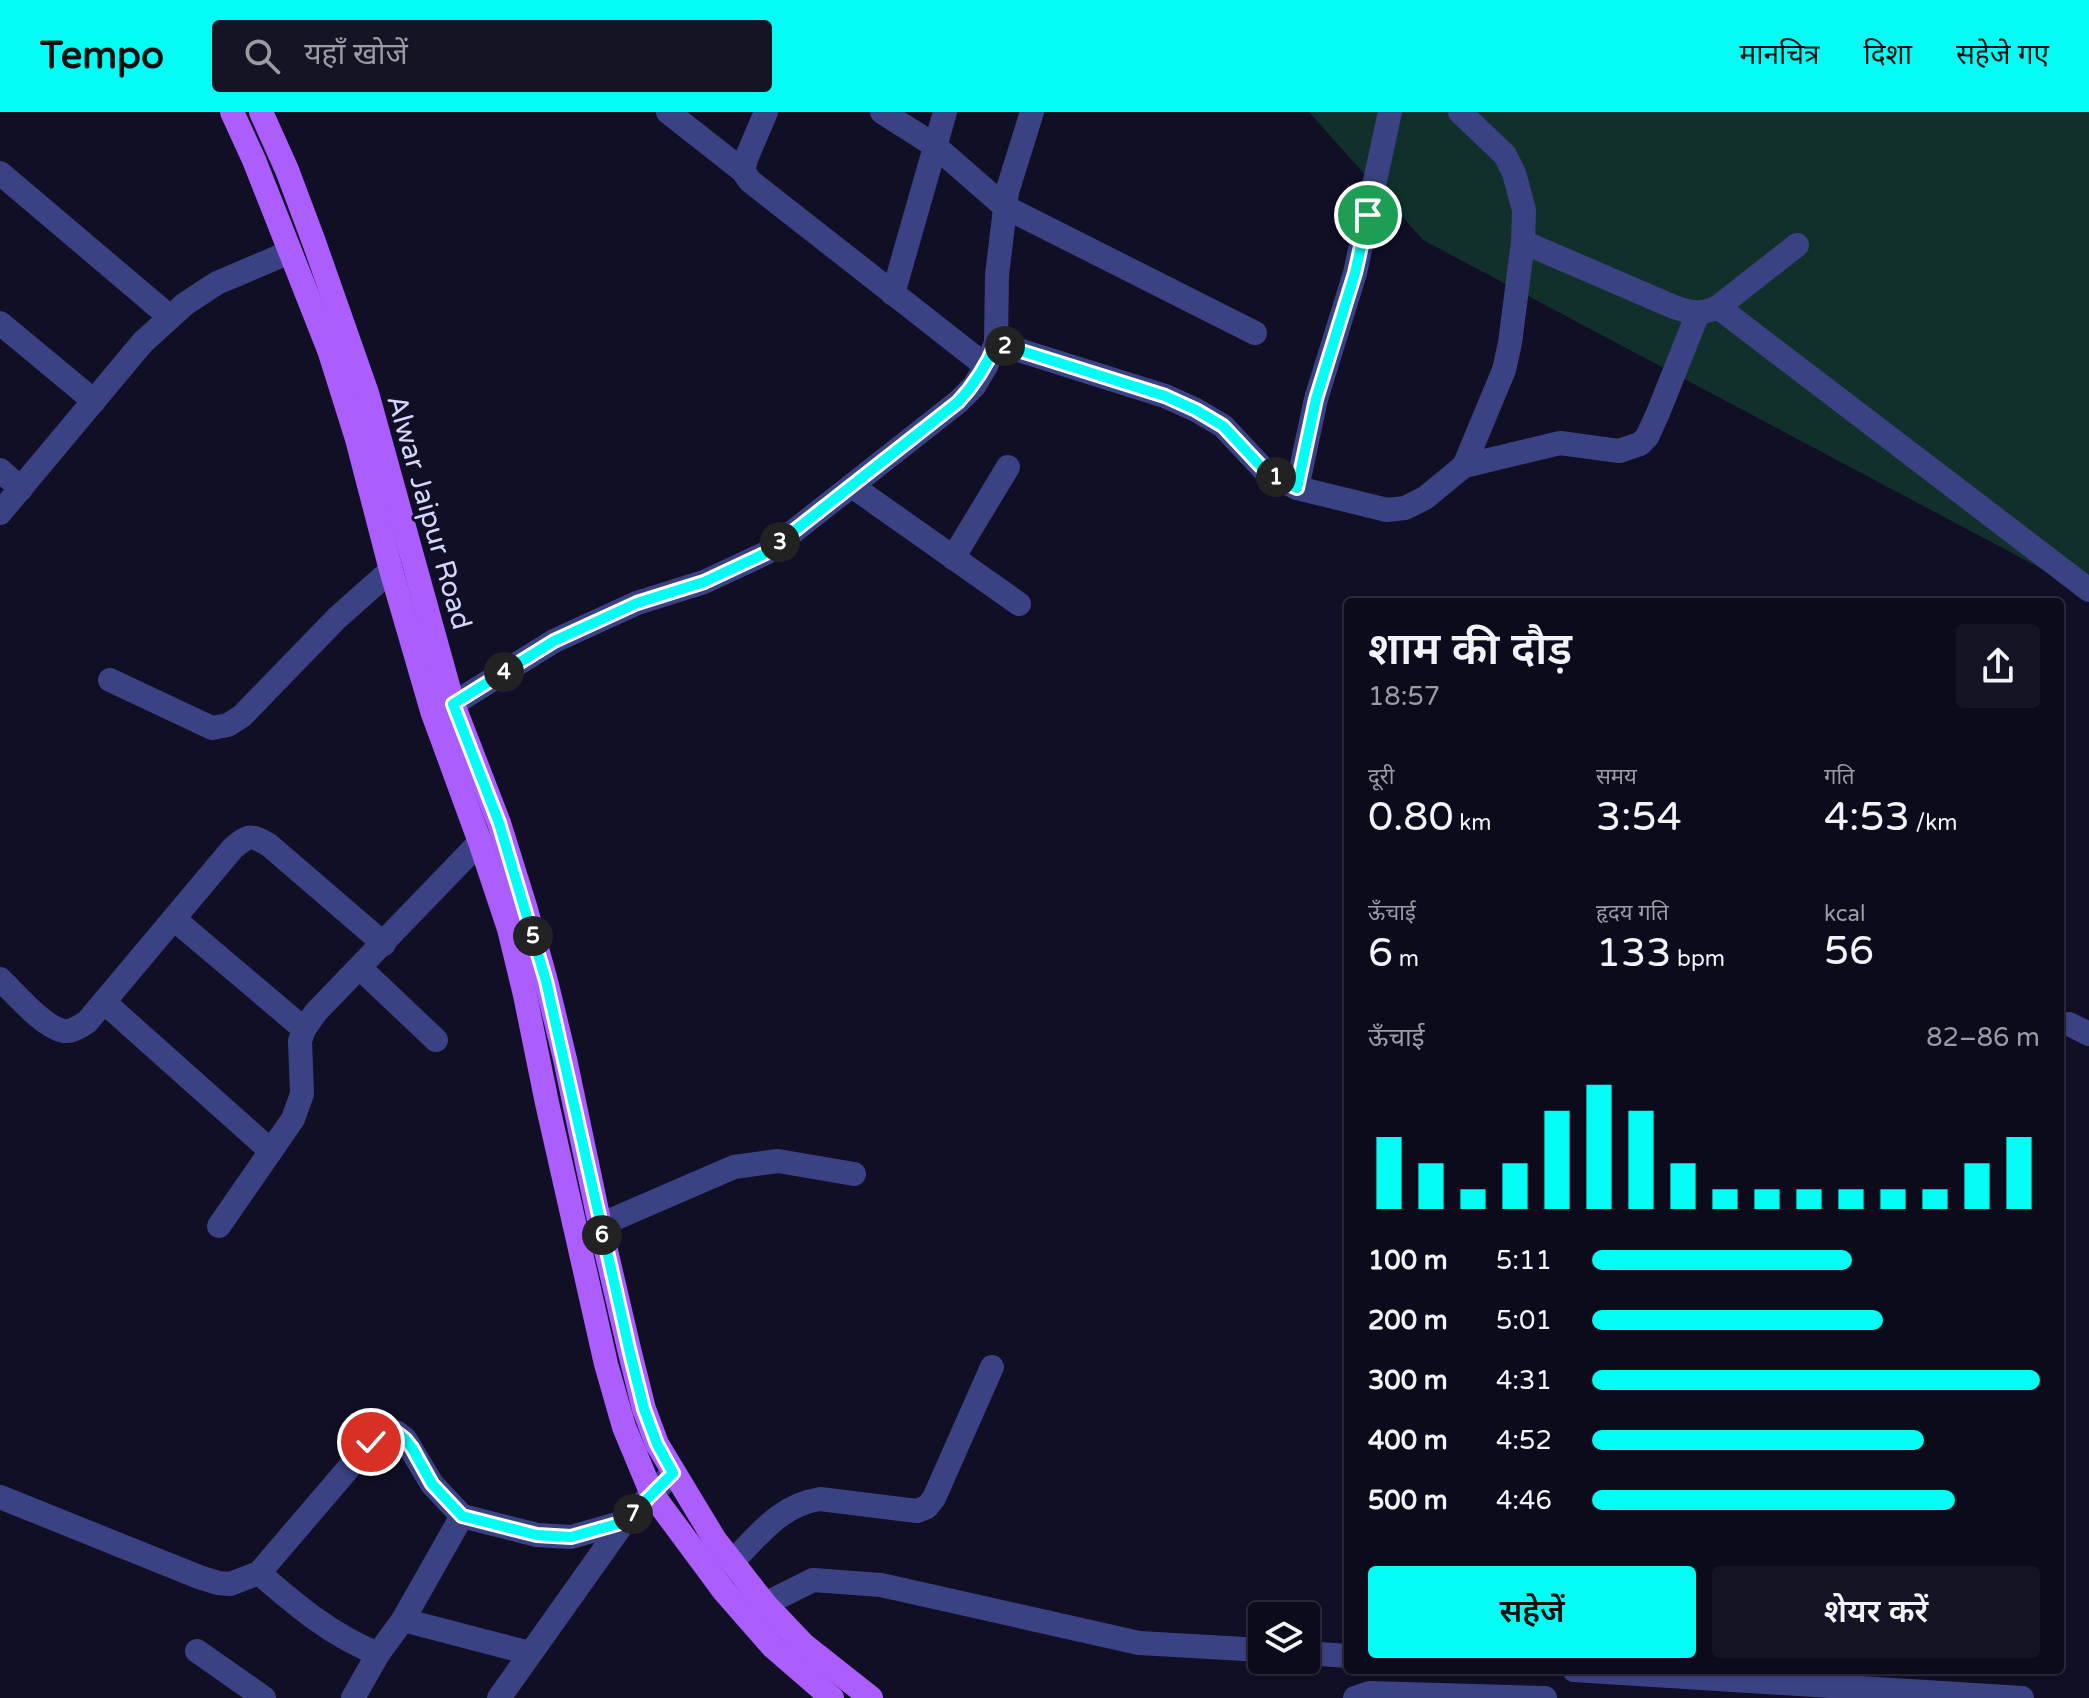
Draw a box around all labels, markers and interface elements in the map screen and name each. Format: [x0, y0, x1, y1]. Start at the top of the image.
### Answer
search box [212, 20, 772, 92]
text: Tempo [40, 33, 164, 79]
icon: search [240, 34, 284, 78]
text: यहाँ खोजें [304, 36, 408, 73]
text: मानचित्र [1739, 38, 1819, 72]
text: दिशा [1863, 38, 1912, 72]
text: सहेजे गए [1956, 38, 2049, 72]
pin [1334, 181, 1402, 249]
icon: arrive [1346, 193, 1390, 237]
pin: 2 [985, 326, 1025, 366]
text: 2 [998, 333, 1012, 359]
street label: Alwar Jaipur Road [379, 391, 479, 633]
pin: 1 [1256, 457, 1296, 497]
text: 1 [1269, 464, 1283, 490]
pin: 3 [760, 522, 800, 562]
text: 3 [773, 529, 787, 555]
text: शाम की दौड़ [1368, 624, 1572, 677]
button: share [1956, 624, 2040, 708]
pin: 4 [484, 652, 524, 692]
text: 4 [497, 659, 511, 685]
text: 18:57 [1368, 681, 1440, 712]
text: दूरी [1368, 764, 1394, 790]
text: समय [1596, 764, 1637, 790]
text: गति [1824, 764, 1855, 790]
text: 0.80 [1368, 793, 1454, 841]
text: 3:54 [1596, 793, 1682, 841]
text: 4:53 [1824, 793, 1910, 841]
text: km [1454, 810, 1491, 836]
text: /km [1910, 810, 1957, 836]
text: ऊँचाई [1368, 900, 1416, 926]
text: हृदय गति [1596, 900, 1669, 926]
text: kcal [1824, 901, 1865, 927]
pin: 5 [513, 916, 553, 956]
text: 5 [526, 923, 540, 949]
text: 56 [1824, 927, 1874, 975]
text: 6 [1368, 929, 1393, 977]
text: 133 [1596, 929, 1671, 977]
text: m [1393, 946, 1419, 972]
text: bpm [1671, 946, 1725, 972]
text: ऊँचाई [1368, 1022, 1424, 1053]
text: 82–86 m [1926, 1022, 2040, 1053]
pin: 6 [582, 1215, 622, 1255]
text: 6 [595, 1222, 609, 1248]
text: 100 m [1368, 1245, 1448, 1276]
text: 5:11 [1496, 1245, 1552, 1276]
text: 200 m [1368, 1305, 1448, 1336]
text: 5:01 [1496, 1305, 1552, 1336]
text: 300 m [1368, 1365, 1448, 1396]
text: 4:31 [1496, 1365, 1552, 1396]
pin [337, 1408, 405, 1476]
icon: check [349, 1420, 393, 1464]
text: 400 m [1368, 1425, 1448, 1456]
text: 4:52 [1496, 1425, 1552, 1456]
text: 500 m [1368, 1485, 1448, 1516]
text: 4:46 [1496, 1485, 1552, 1516]
pin: 7 [613, 1494, 653, 1534]
text: 7 [626, 1501, 640, 1527]
button: सहेजें [1368, 1566, 1696, 1658]
button: शेयर करें [1712, 1566, 2040, 1658]
map controls [1248, 1602, 1320, 1674]
button: layers [1248, 1602, 1320, 1674]

